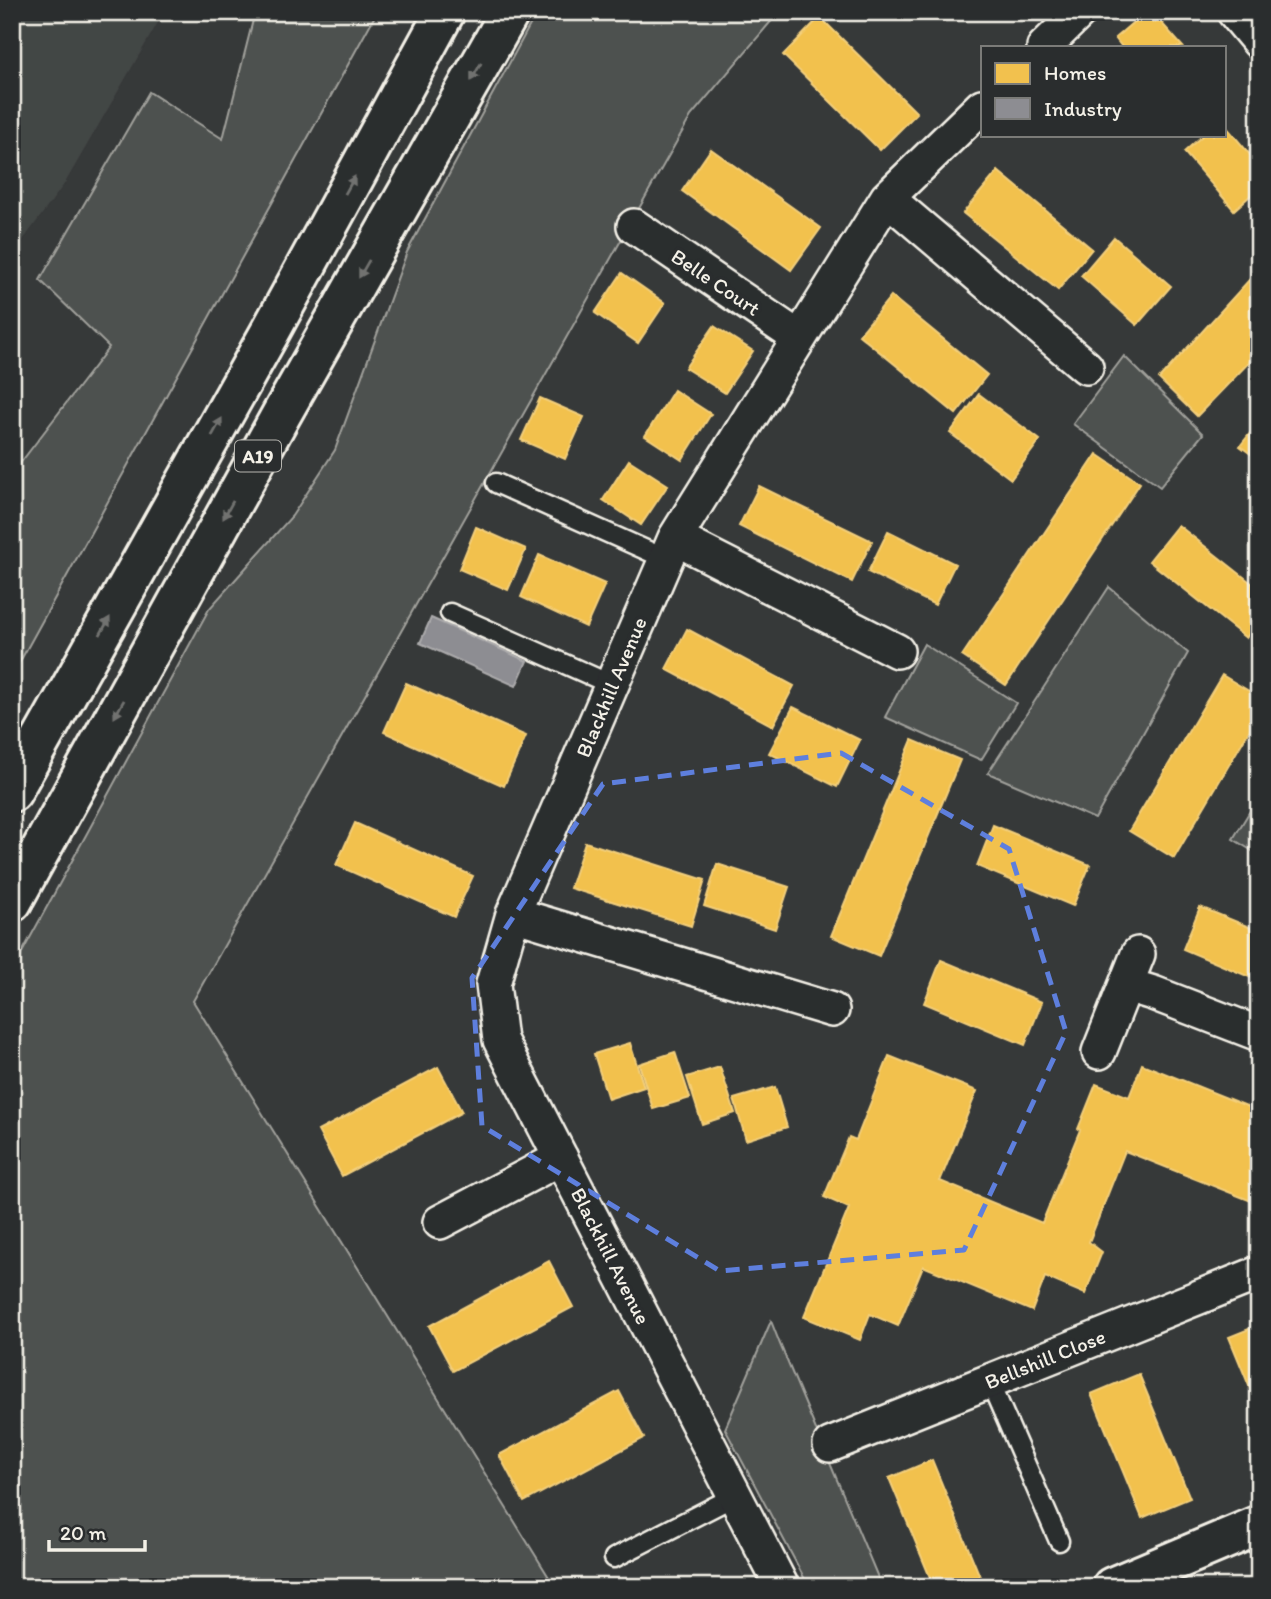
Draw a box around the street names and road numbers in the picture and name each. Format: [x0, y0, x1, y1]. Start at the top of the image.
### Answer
street label: Belle Court [667, 243, 765, 321]
road number: A19 [235, 440, 281, 471]
street label: Blackhill Avenue [570, 613, 652, 761]
street label: Blackhill Avenue [566, 1184, 656, 1328]
street label: Bellshill Close [981, 1323, 1109, 1395]

